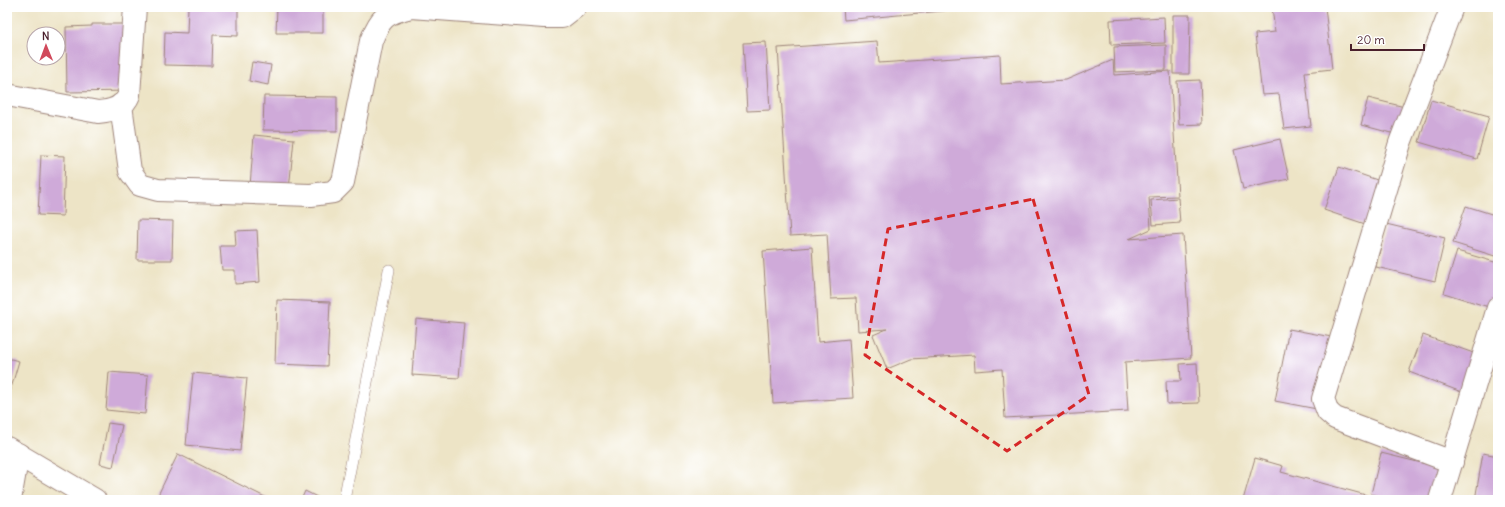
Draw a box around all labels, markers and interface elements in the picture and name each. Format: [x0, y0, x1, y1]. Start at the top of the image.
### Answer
north arrow [26, 26, 66, 66]
scale bar [1351, 26, 1424, 52]
text: N [42, 29, 50, 43]
text: 20 m [1357, 32, 1385, 47]

